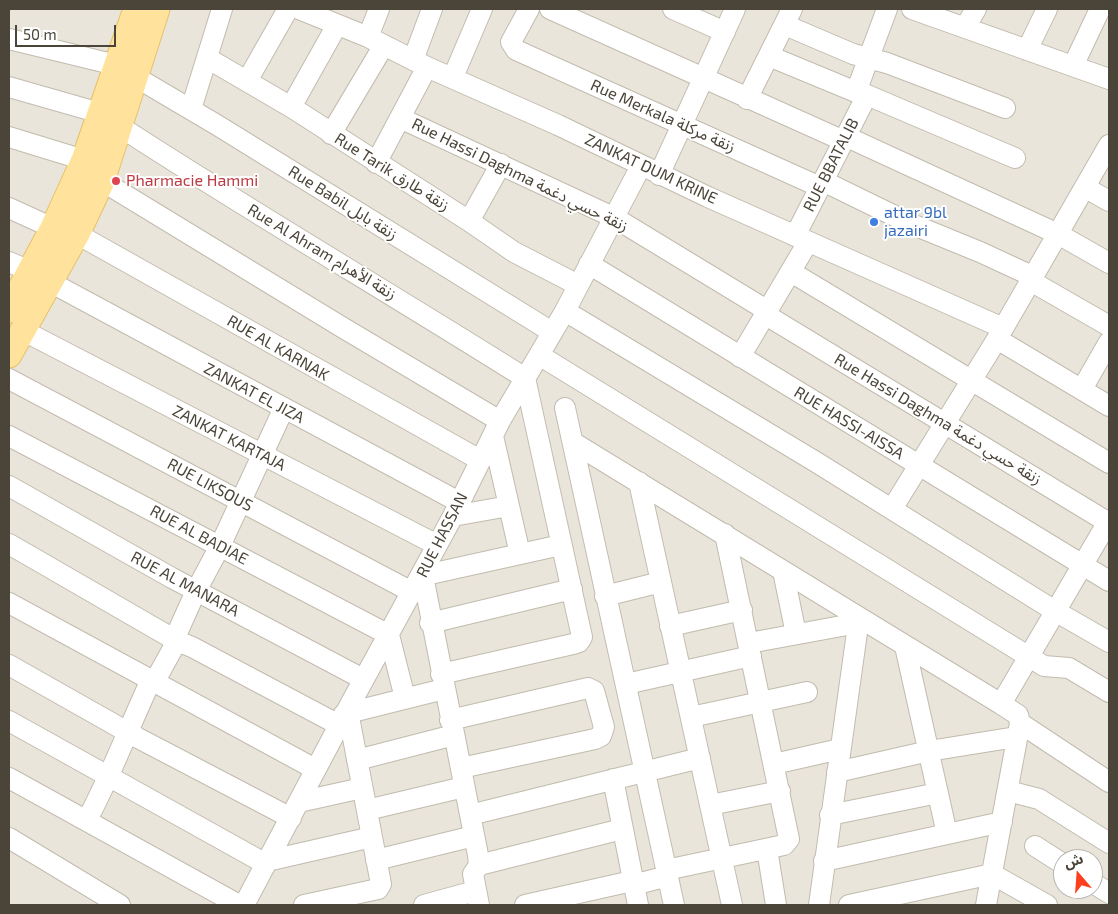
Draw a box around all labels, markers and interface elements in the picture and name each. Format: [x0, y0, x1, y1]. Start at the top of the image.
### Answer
scale bar [18, 15, 119, 47]
text: 50 m [23, 25, 57, 43]
street label: Rue Merkala زنقة مركلة [588, 75, 738, 157]
street label: Rue Hassi Daghma زنقة حسي دغمة [409, 114, 631, 236]
street label: RUE BBATALIB [799, 115, 863, 215]
street label: Rue Tarik زنقة طارق [331, 129, 453, 215]
street label: ZANKAT DUM KRINE [582, 130, 720, 208]
street label: Rue Babil زنقة بابل [285, 162, 401, 244]
place label: Pharmacie Hammi [126, 171, 258, 191]
marker: Pharmacie Hammi [110, 175, 122, 187]
street label: Rue Al Ahram زنقة الأهرام [244, 200, 400, 304]
place label: attar 9bl jazairi [884, 203, 947, 241]
marker: attar 9bl jazairi [868, 216, 880, 228]
street label: RUE AL KARNAK [223, 311, 333, 385]
street label: Rue Hassi Daghma زنقة حسي دغمة [831, 349, 1045, 489]
street label: ZANKAT EL JIZA [200, 358, 308, 428]
street label: RUE HASSI-AISSA [790, 383, 908, 463]
street label: ZANKAT KARTAJA [169, 401, 289, 475]
street label: RUE LIKSOUS [164, 454, 256, 516]
street label: RUE HASSAN [412, 489, 472, 581]
street label: RUE AL BADIAE [147, 501, 251, 569]
street label: RUE AL MANARA [128, 547, 242, 621]
north arrow [1053, 849, 1103, 899]
text: ش [1062, 849, 1085, 871]

